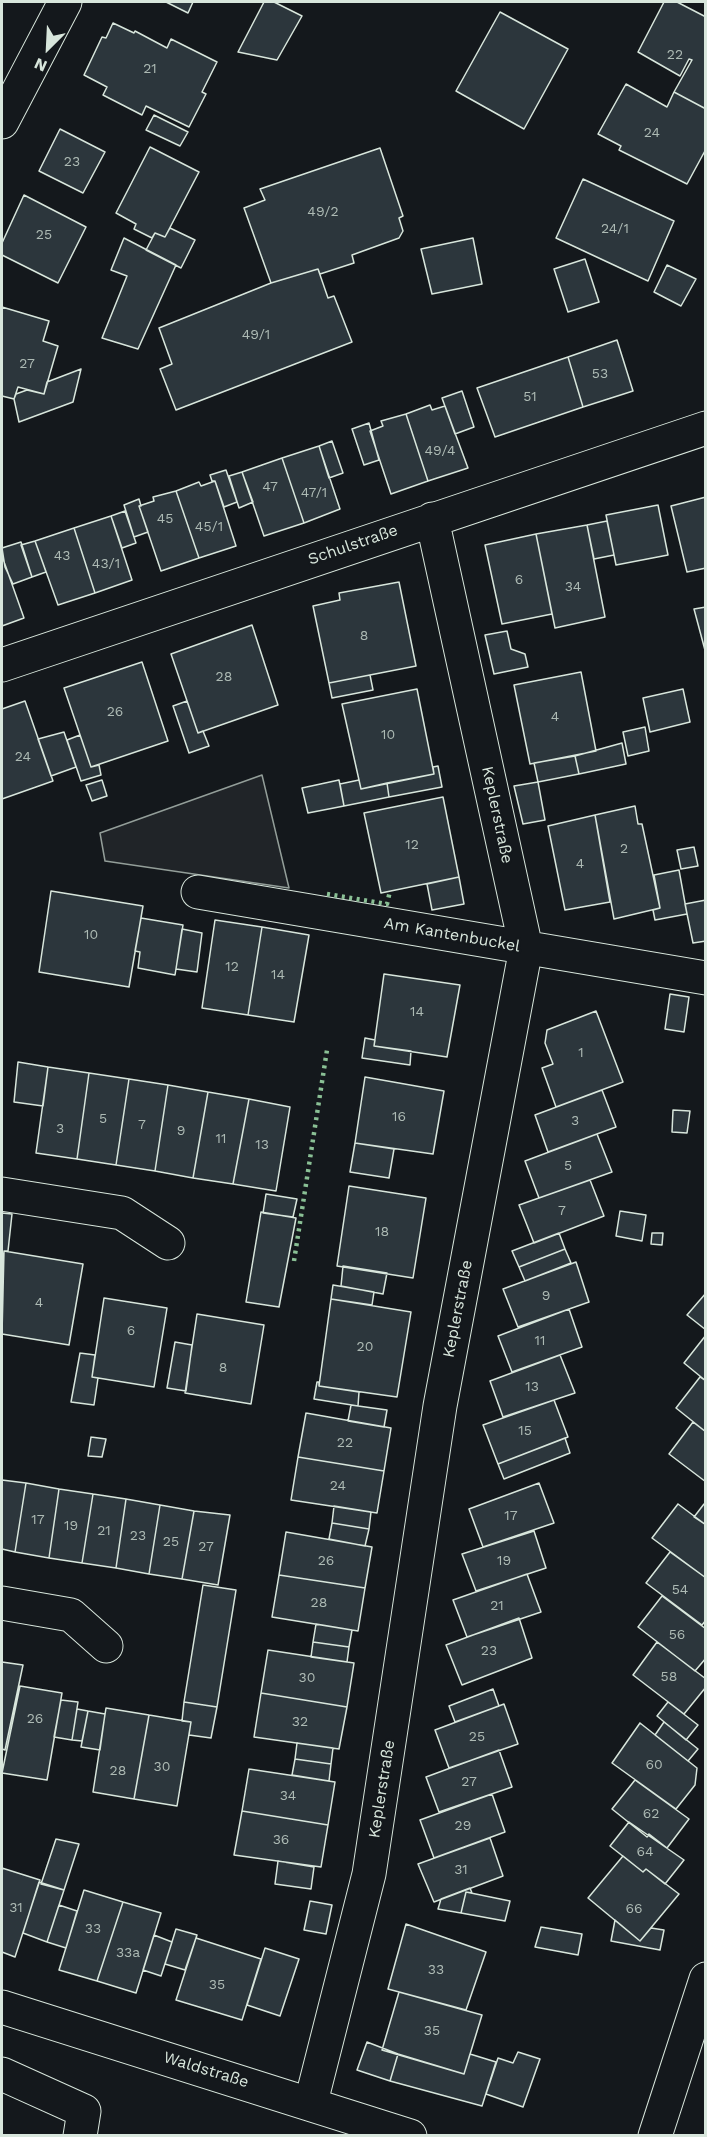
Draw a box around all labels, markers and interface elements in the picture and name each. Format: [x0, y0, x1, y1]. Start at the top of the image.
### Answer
north arrow [18, 18, 78, 78]
house number: 22 [667, 47, 683, 63]
text: N [31, 54, 50, 76]
house number: 21 [143, 61, 157, 77]
house number: 24 [644, 125, 660, 141]
house number: 23 [64, 154, 80, 170]
house number: 49/2 [307, 204, 339, 220]
house number: 24/1 [601, 221, 629, 237]
house number: 25 [36, 227, 52, 243]
house number: 49/1 [242, 327, 270, 343]
house number: 27 [19, 356, 35, 372]
house number: 53 [592, 366, 608, 382]
house number: 51 [523, 389, 537, 405]
house number: 49/4 [424, 443, 456, 459]
house number: 47 [262, 479, 278, 495]
house number: 47/1 [301, 485, 327, 501]
house number: 45 [157, 511, 173, 527]
house number: 45/1 [195, 519, 223, 535]
street label: Schulstraße [306, 521, 400, 569]
house number: 43 [54, 548, 70, 564]
house number: 43/1 [92, 556, 120, 572]
house number: 6 [515, 572, 523, 588]
house number: 34 [565, 579, 581, 595]
house number: 8 [360, 628, 368, 644]
house number: 28 [216, 669, 232, 685]
house number: 26 [107, 704, 123, 720]
house number: 4 [551, 709, 559, 725]
house number: 10 [381, 727, 395, 743]
house number: 24 [15, 749, 31, 765]
street label: Keplerstraße [477, 765, 517, 865]
house number: 12 [405, 837, 419, 853]
house number: 2 [620, 841, 628, 857]
house number: 4 [576, 856, 584, 872]
street label: Am Kantenbuckel [382, 914, 522, 956]
house number: 10 [84, 927, 98, 943]
house number: 12 [225, 959, 239, 975]
house number: 14 [271, 967, 285, 983]
house number: 14 [410, 1004, 424, 1020]
house number: 1 [578, 1045, 584, 1061]
house number: 16 [392, 1109, 406, 1125]
house number: 5 [99, 1111, 107, 1127]
house number: 3 [571, 1113, 579, 1129]
house number: 7 [138, 1117, 146, 1133]
house number: 3 [56, 1121, 64, 1137]
house number: 9 [177, 1123, 185, 1139]
house number: 11 [216, 1131, 226, 1147]
house number: 13 [255, 1137, 269, 1153]
house number: 5 [564, 1158, 572, 1174]
house number: 7 [558, 1203, 566, 1219]
house number: 18 [375, 1224, 389, 1240]
street label: Keplerstraße [439, 1259, 477, 1359]
house number: 9 [542, 1288, 550, 1304]
house number: 4 [35, 1295, 43, 1311]
house number: 6 [127, 1323, 135, 1339]
house number: 11 [535, 1333, 545, 1349]
house number: 20 [357, 1339, 373, 1355]
house number: 8 [219, 1360, 227, 1376]
house number: 13 [525, 1379, 539, 1395]
house number: 15 [518, 1423, 532, 1439]
house number: 22 [337, 1435, 353, 1451]
house number: 24 [330, 1478, 346, 1494]
house number: 17 [504, 1508, 518, 1524]
house number: 17 [31, 1512, 45, 1528]
house number: 19 [64, 1518, 78, 1534]
house number: 21 [97, 1523, 111, 1539]
house number: 23 [130, 1528, 146, 1544]
house number: 25 [163, 1534, 179, 1550]
house number: 27 [198, 1539, 214, 1555]
house number: 26 [318, 1553, 334, 1569]
house number: 19 [497, 1553, 511, 1569]
house number: 54 [672, 1582, 688, 1598]
house number: 28 [311, 1595, 327, 1611]
house number: 21 [490, 1598, 504, 1614]
house number: 56 [669, 1627, 685, 1643]
house number: 23 [481, 1643, 497, 1659]
house number: 58 [661, 1669, 677, 1685]
house number: 30 [299, 1670, 315, 1686]
house number: 26 [27, 1711, 43, 1727]
house number: 32 [292, 1714, 308, 1730]
house number: 25 [469, 1729, 485, 1745]
street label: Keplerstraße [365, 1739, 399, 1839]
house number: 60 [645, 1757, 663, 1773]
house number: 30 [154, 1759, 170, 1775]
house number: 28 [110, 1763, 126, 1779]
house number: 27 [461, 1774, 477, 1790]
house number: 34 [280, 1788, 296, 1804]
house number: 62 [643, 1806, 659, 1822]
house number: 29 [455, 1818, 471, 1834]
house number: 36 [273, 1832, 289, 1848]
house number: 64 [636, 1844, 654, 1860]
house number: 31 [454, 1862, 468, 1878]
house number: 31 [9, 1900, 23, 1916]
house number: 66 [625, 1901, 643, 1917]
house number: 33 [85, 1921, 101, 1937]
house number: 33a [116, 1945, 140, 1961]
house number: 33 [428, 1962, 444, 1978]
house number: 35 [209, 1977, 225, 1993]
house number: 35 [424, 2023, 440, 2039]
street label: Waldstraße [161, 2048, 251, 2092]

